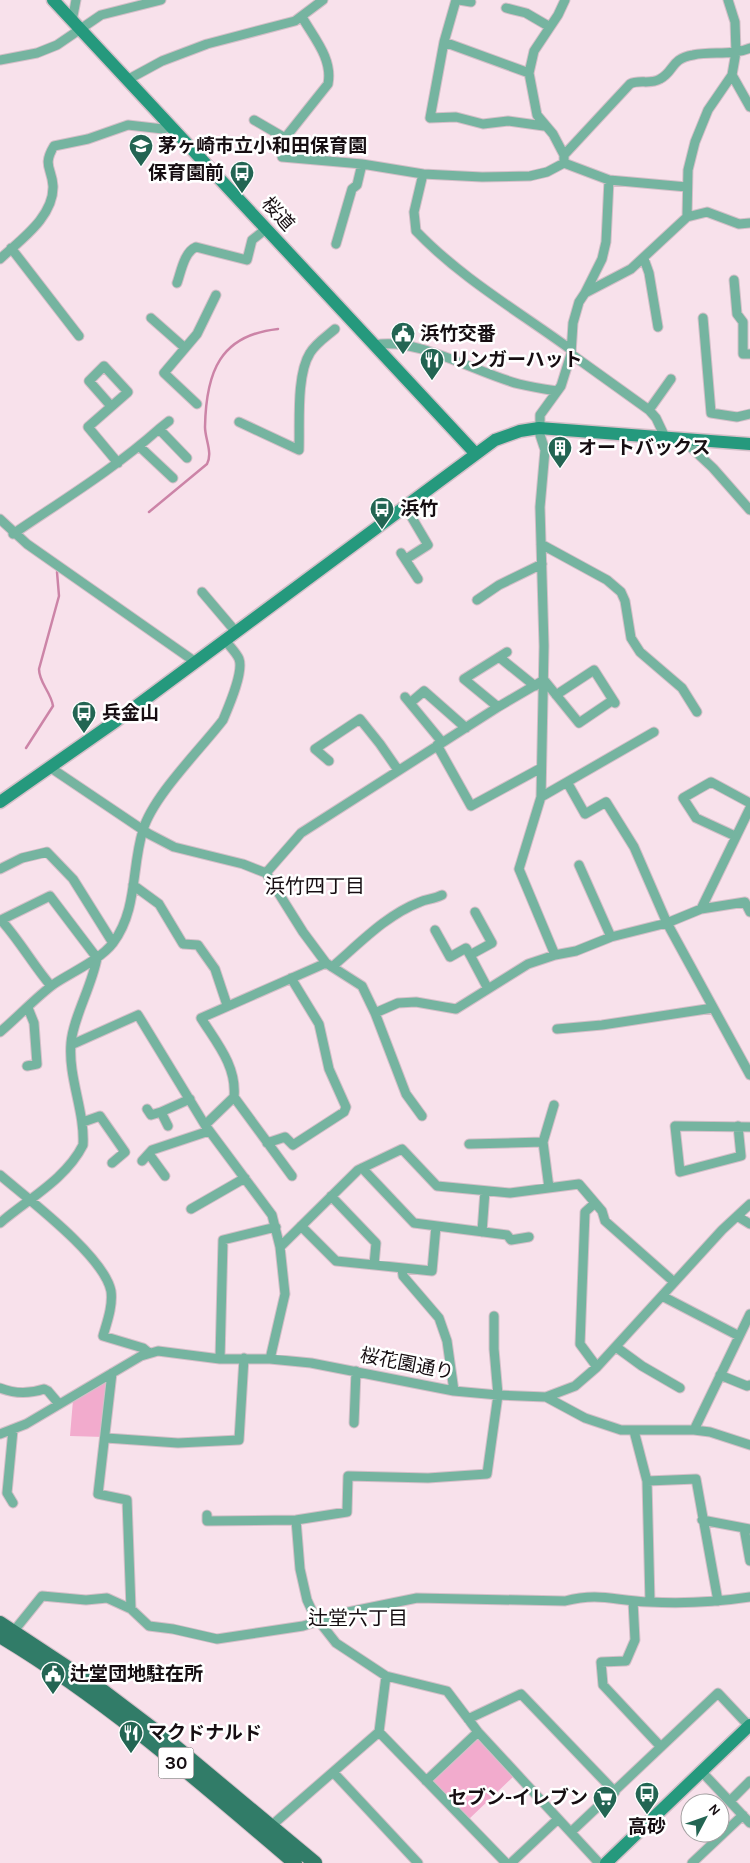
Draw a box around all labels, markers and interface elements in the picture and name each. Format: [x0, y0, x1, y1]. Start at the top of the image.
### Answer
school or university icon: 茅ヶ崎市立小和田保育園 [128, 133, 154, 167]
place label: 茅ヶ崎市立小和田保育園 [158, 135, 367, 157]
bus stop icon: 保育園前 [229, 160, 255, 194]
place label: 保育園前 [148, 162, 224, 184]
street label: 桜道 [257, 193, 299, 235]
public building icon: 浜竹交番 [390, 321, 416, 355]
place label: 浜竹交番 [420, 323, 496, 345]
restaurant icon: リンガーハット [419, 347, 445, 381]
place label: リンガーハット [450, 349, 583, 371]
building icon: オートバックス [547, 435, 573, 469]
place label: オートバックス [578, 437, 710, 459]
bus stop icon: 浜竹 [369, 496, 395, 530]
place label: 浜竹 [400, 498, 438, 520]
bus stop icon: 兵金山 [71, 700, 97, 734]
place label: 兵金山 [102, 702, 159, 724]
district label: 浜竹四丁目 [265, 875, 365, 898]
street label: 桜花園通り [358, 1344, 456, 1384]
district label: 辻堂六丁目 [308, 1607, 408, 1630]
public building icon: 辻堂団地駐在所 [40, 1661, 66, 1695]
place label: 辻堂団地駐在所 [70, 1663, 203, 1685]
restaurant icon: マクドナルド [118, 1720, 144, 1754]
place label: マクドナルド [148, 1722, 262, 1744]
road number: 30 [158, 1748, 194, 1779]
bus stop icon: 高砂 [634, 1781, 660, 1815]
supermarket icon: セブン-イレブン [592, 1785, 618, 1819]
place label: セブン-イレブン [448, 1787, 588, 1809]
north arrow [680, 1793, 730, 1843]
text: N [705, 1800, 724, 1819]
place label: 高砂 [628, 1816, 666, 1838]

